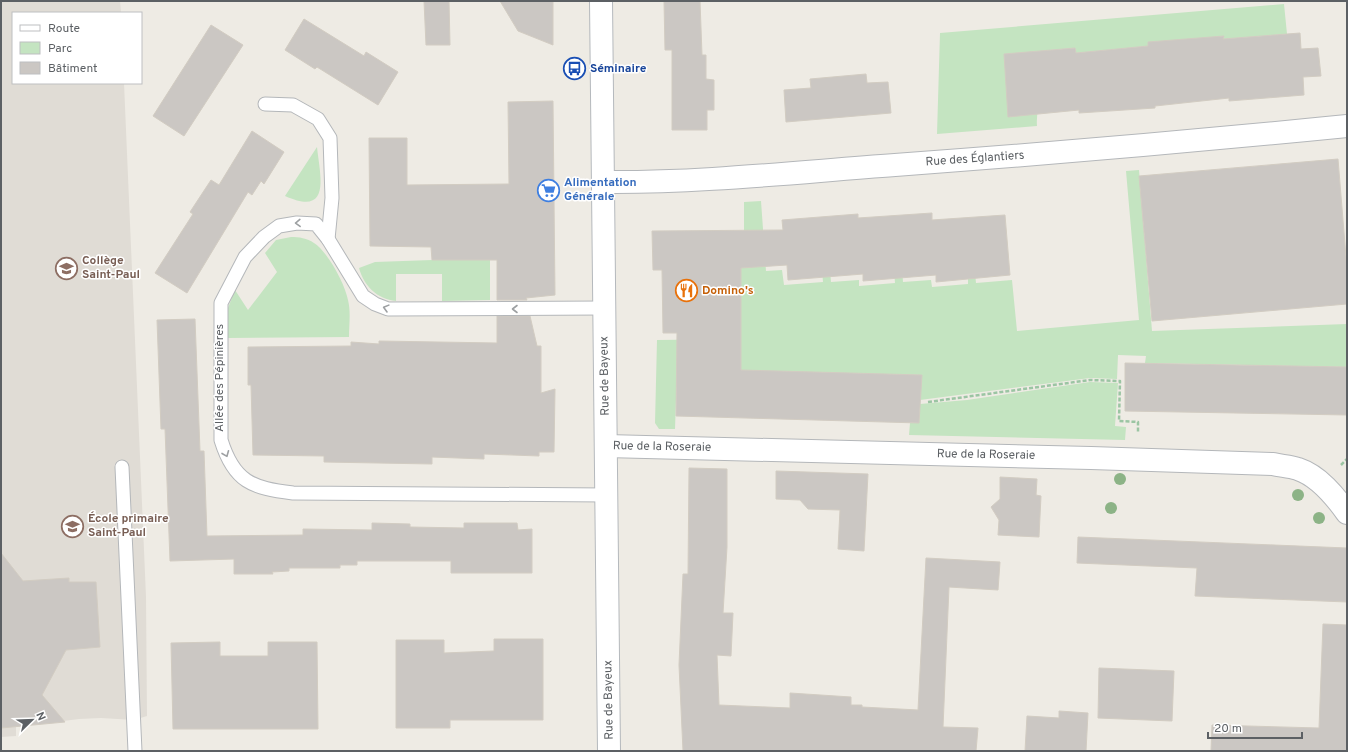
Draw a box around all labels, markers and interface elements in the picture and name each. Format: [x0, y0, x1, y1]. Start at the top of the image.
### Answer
legend [12, 12, 142, 84]
text: Route [48, 21, 80, 37]
text: Parc [48, 41, 72, 57]
bus stop icon: Séminaire [561, 56, 587, 82]
text: Bâtiment [48, 61, 98, 77]
place label: Séminaire [590, 61, 647, 77]
street label: Rue des Églantiers [925, 148, 1025, 170]
place label: Alimentation Générale [564, 175, 637, 205]
supermarket icon: Alimentation Générale [535, 177, 561, 203]
one-way arrow [295, 219, 301, 228]
place label: Collège Saint-Paul [82, 253, 140, 283]
school or university icon: Collège Saint-Paul [53, 255, 79, 281]
restaurant icon: Domino's [673, 278, 699, 304]
place label: Domino's [702, 283, 754, 299]
one-way arrow [382, 304, 389, 312]
one-way arrow [512, 305, 518, 313]
street label: Allée des Pépinières [212, 324, 228, 432]
street label: Rue de Bayeux [596, 336, 614, 416]
street label: Rue de la Roseraie [613, 438, 711, 456]
street label: Rue de la Roseraie [937, 446, 1035, 464]
one-way arrow [221, 451, 229, 458]
place label: École primaire Saint-Paul [88, 511, 169, 541]
school or university icon: École primaire Saint-Paul [59, 513, 85, 539]
street label: Rue de Bayeux [600, 660, 618, 740]
north arrow [12, 700, 52, 740]
text: N [32, 710, 48, 723]
scale bar [1208, 714, 1302, 740]
text: 20 m [1214, 721, 1242, 737]

